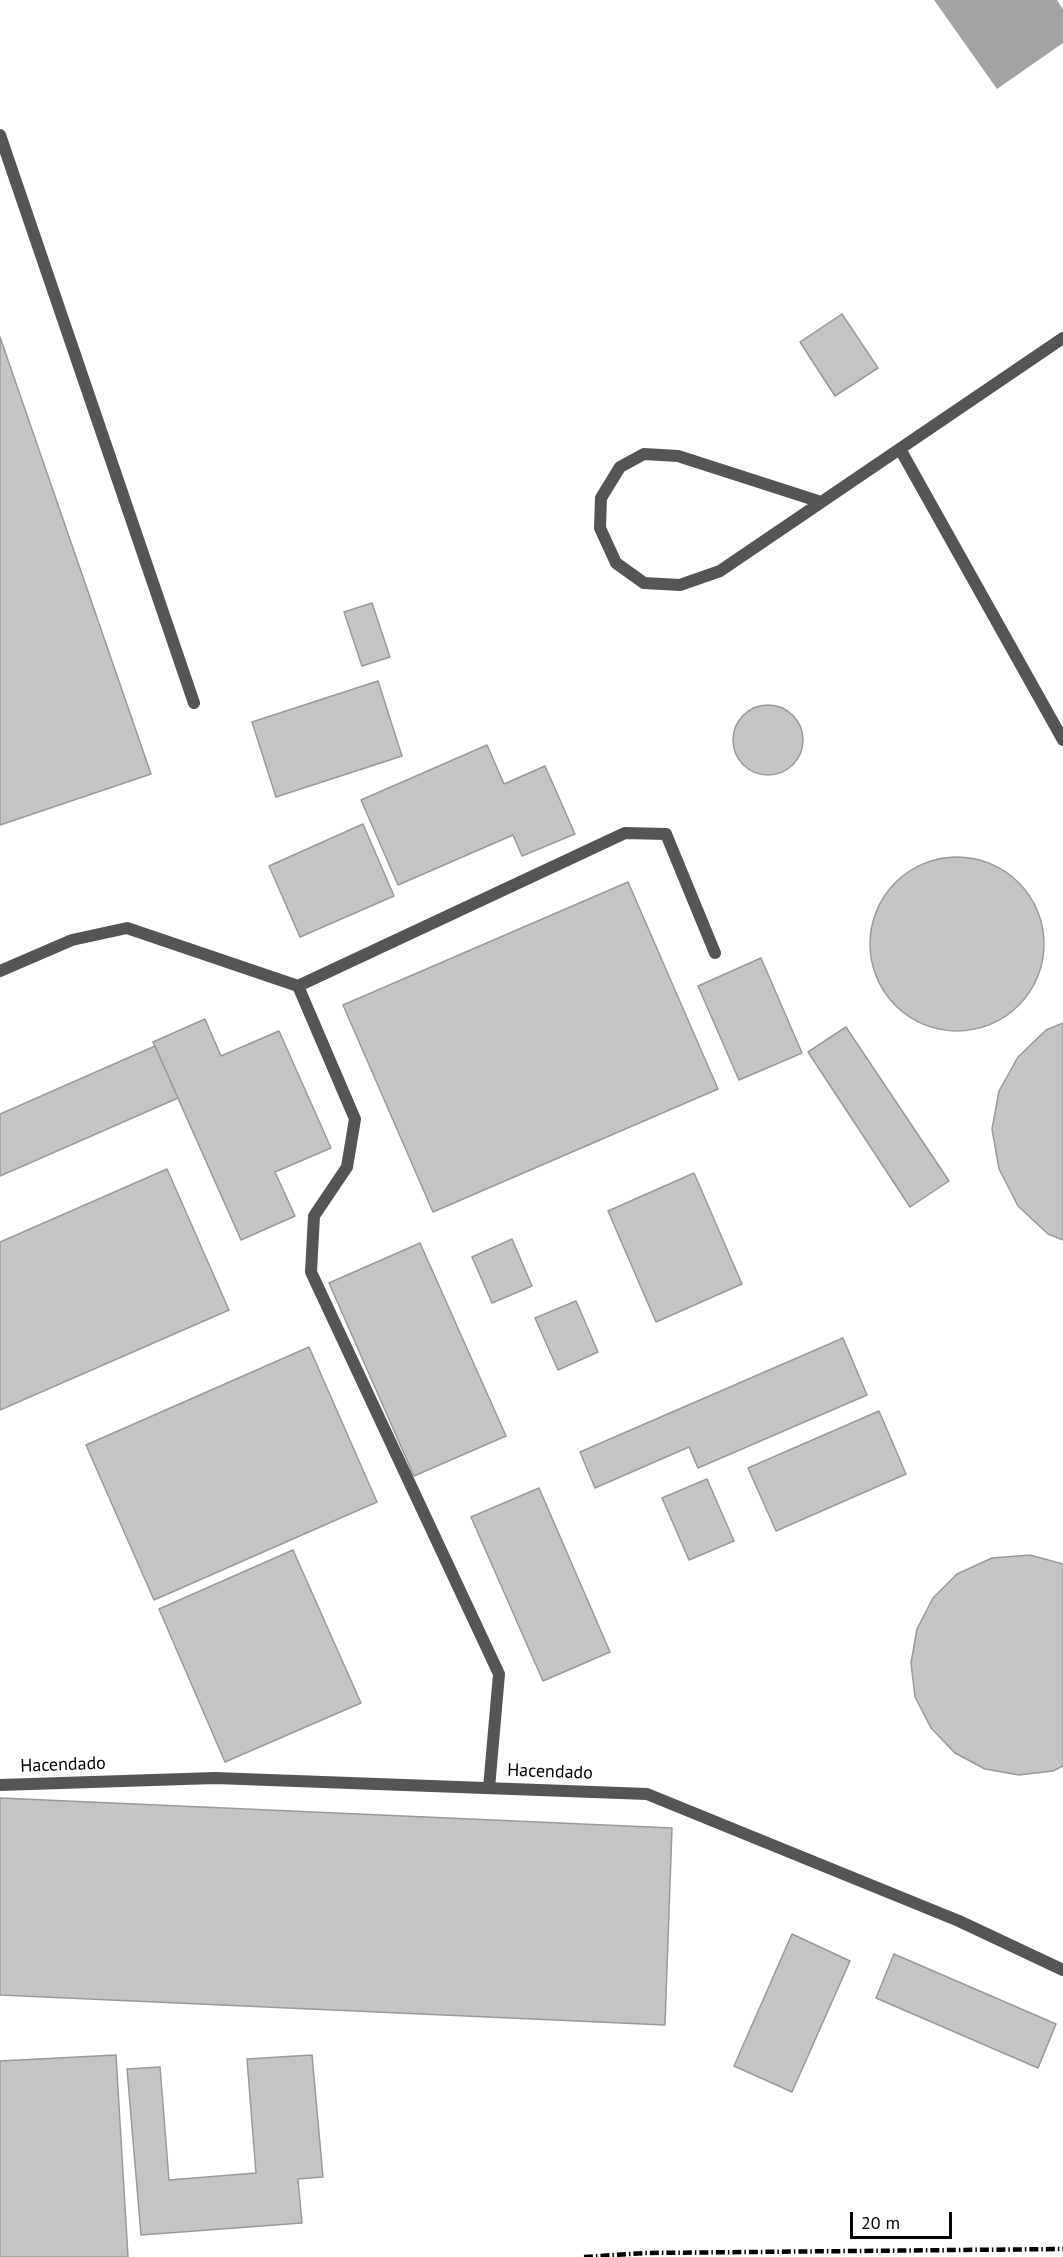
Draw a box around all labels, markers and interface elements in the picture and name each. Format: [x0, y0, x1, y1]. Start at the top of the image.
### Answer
street label: Hacendado [20, 1753, 106, 1777]
street label: Hacendado [507, 1760, 593, 1784]
scale bar [853, 2200, 955, 2238]
text: 20 m [861, 2211, 900, 2234]

